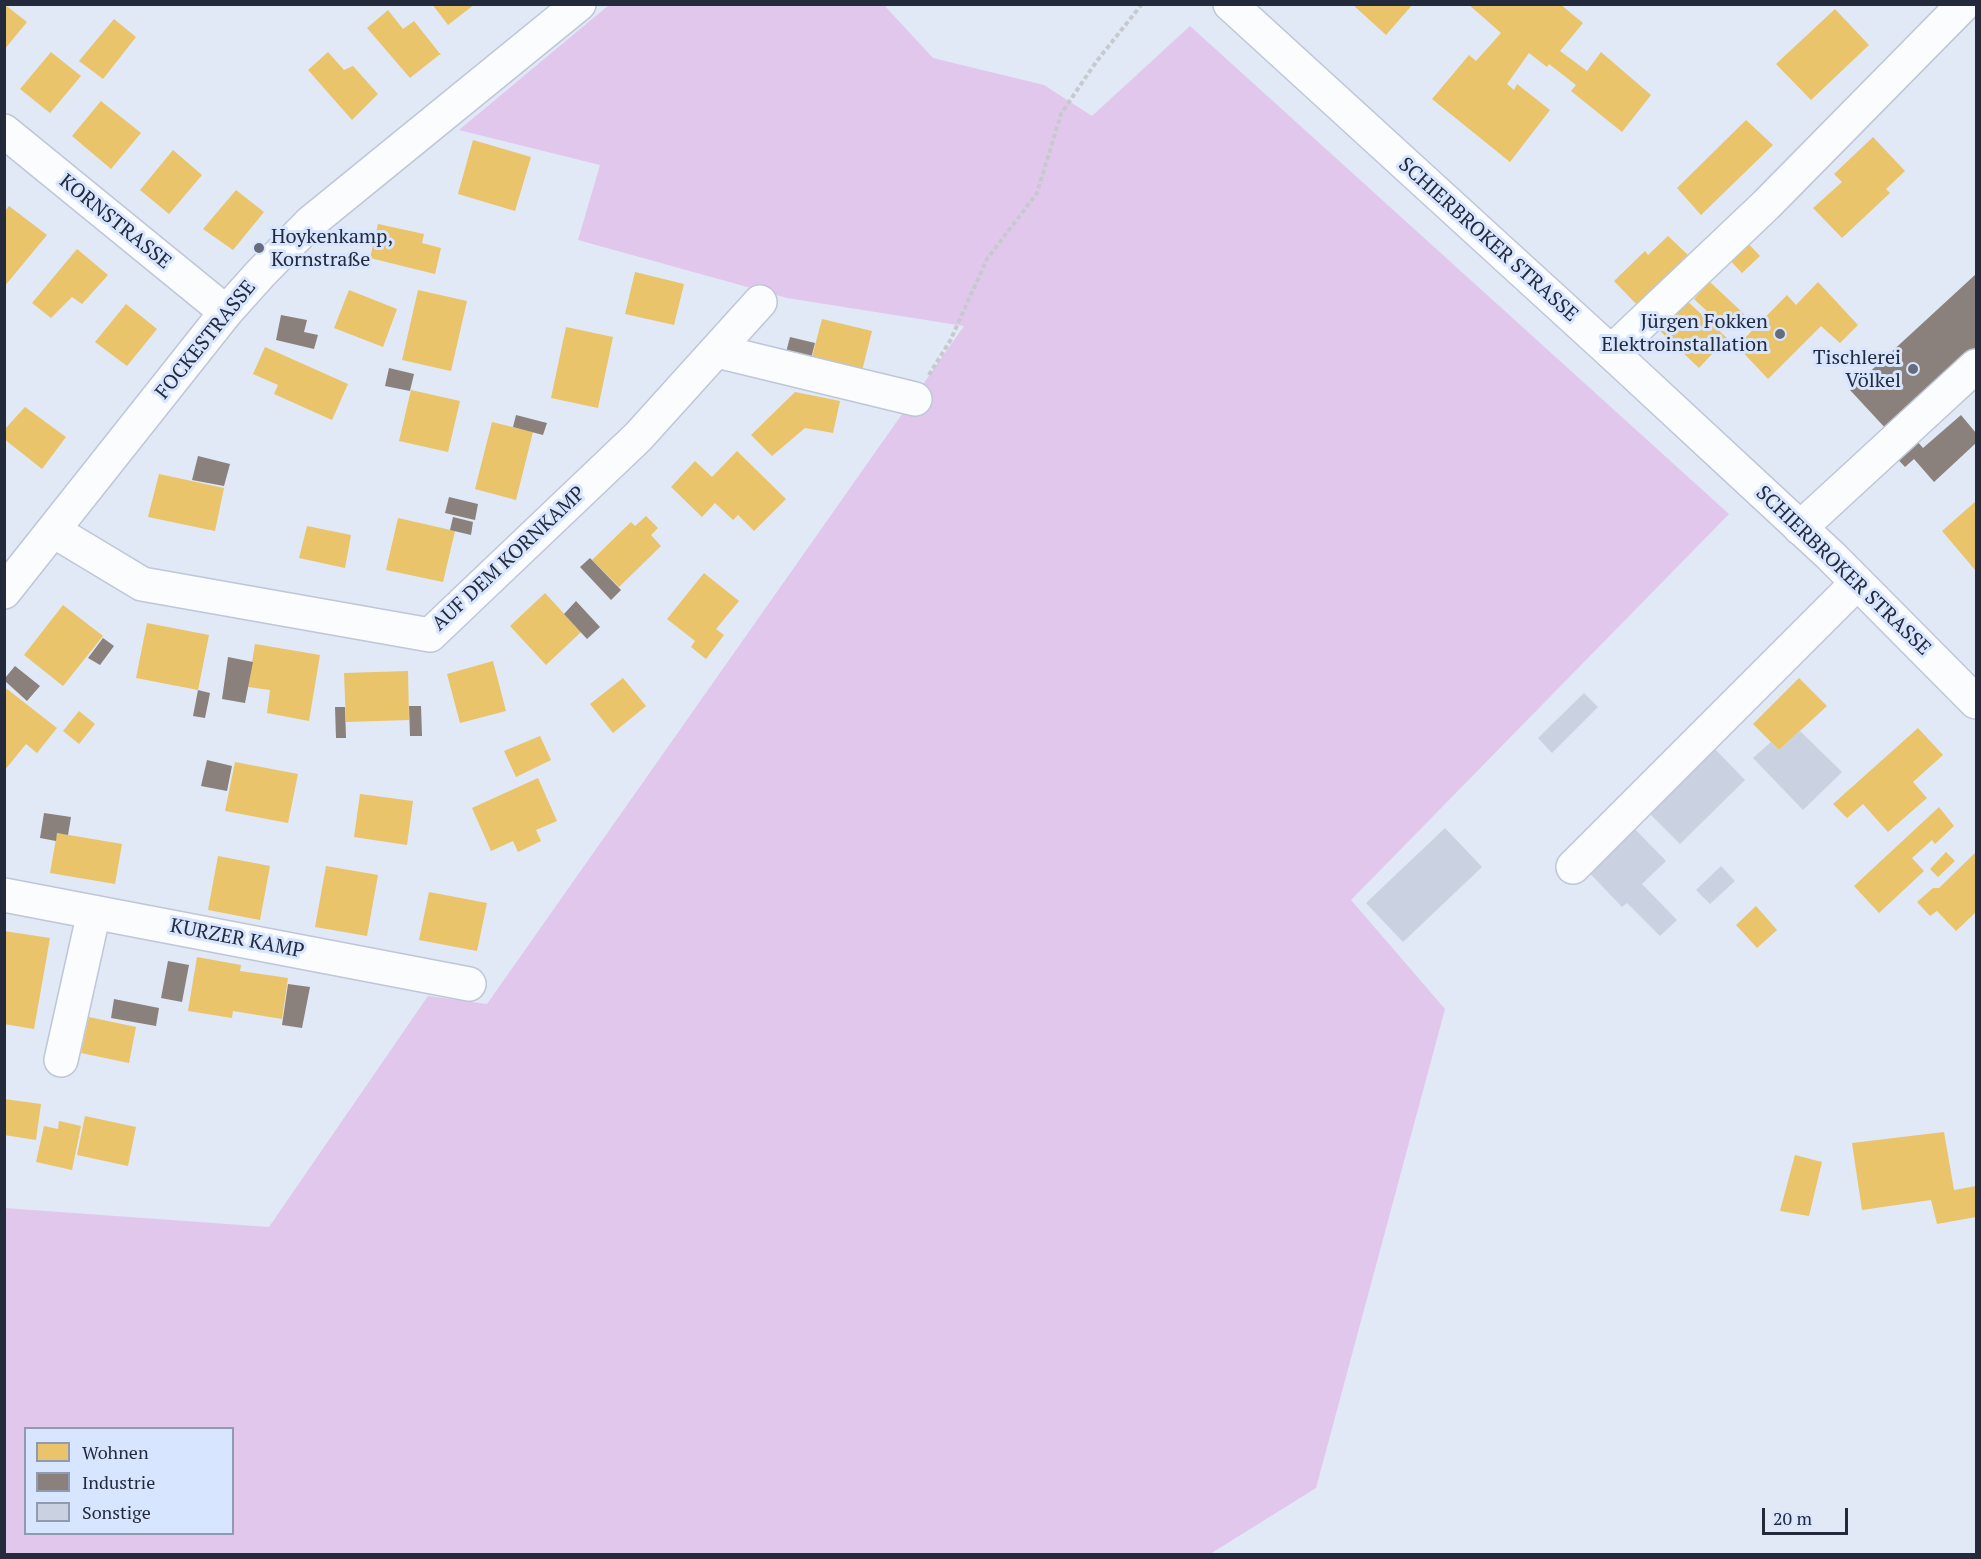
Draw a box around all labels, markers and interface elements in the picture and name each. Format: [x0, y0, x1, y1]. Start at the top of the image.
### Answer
street label: SCHIERBROKER STRASSE [1393, 153, 1583, 327]
street label: KORNSTRASSE [54, 170, 176, 274]
place label: Hoykenkamp, Kornstraße [271, 225, 393, 272]
marker: Hoykenkamp, Kornstraße [252, 241, 266, 255]
street label: FOCKESTRASSE [151, 276, 261, 404]
place label: Jürgen Fokken Elektroinstallation [1601, 310, 1768, 357]
marker: Jürgen Fokken Elektroinstallation [1773, 327, 1787, 341]
place label: Tischlerei Völkel [1813, 346, 1901, 393]
marker: Tischlerei Völkel [1906, 362, 1920, 376]
street label: SCHIERBROKER STRASSE [1751, 481, 1935, 661]
street label: AUF DEM KORNKAMP [427, 482, 591, 636]
street label: KURZER KAMP [168, 914, 306, 964]
legend [24, 1427, 234, 1535]
text: Wohnen [82, 1440, 149, 1464]
text: Industrie [82, 1470, 155, 1494]
scale bar [1765, 1496, 1850, 1534]
text: Sonstige [82, 1500, 151, 1524]
text: 20 m [1773, 1506, 1812, 1530]

